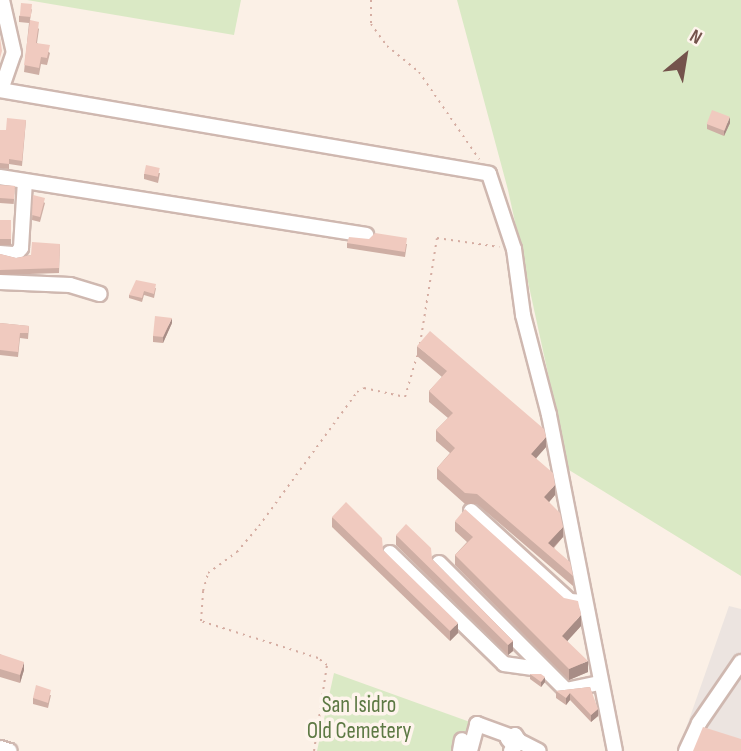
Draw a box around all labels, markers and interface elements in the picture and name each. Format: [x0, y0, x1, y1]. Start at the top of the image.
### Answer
north arrow [650, 21, 720, 91]
text: N [686, 25, 706, 50]
park label: San Isidro Old Cemetery [307, 691, 411, 745]

